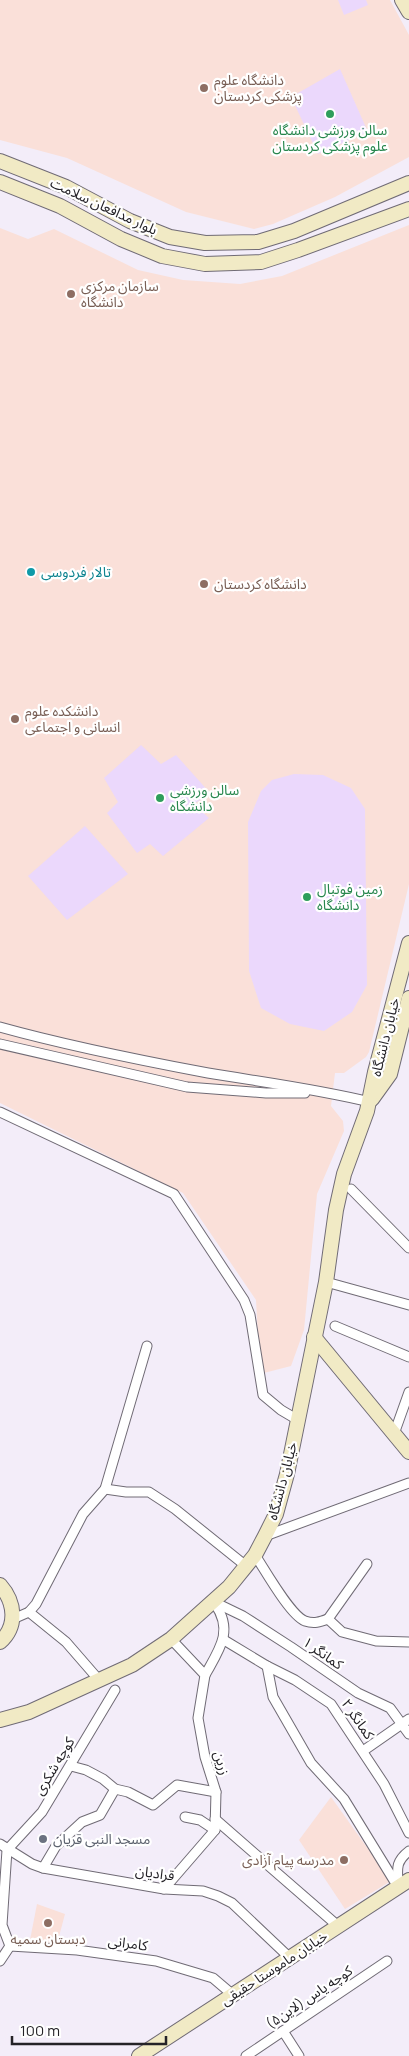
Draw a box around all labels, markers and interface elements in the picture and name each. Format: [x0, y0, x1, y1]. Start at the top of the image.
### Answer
place label: دانشگاه علوم پزشکی کردستان [214, 70, 302, 106]
marker: دانشگاه علوم پزشکی کردستان [198, 82, 210, 94]
marker: سالن ورزشی دانشگاه علوم پزشکی کردستان [324, 108, 336, 120]
place label: سالن ورزشی دانشگاه علوم پزشکی کردستان [272, 120, 388, 157]
street label: بلوار مدافعان سلامت [48, 172, 161, 239]
place label: سازمان مرکزی دانشگاه [81, 276, 159, 311]
marker: سازمان مرکزی دانشگاه [65, 288, 77, 300]
place label: تالار فردوسی [41, 562, 111, 581]
marker: تالار فردوسی [25, 566, 37, 578]
place label: دانشگاه کردستان [214, 574, 307, 593]
marker: دانشگاه کردستان [198, 578, 210, 590]
place label: دانشکده علوم انسانی و اجتماعی [25, 701, 120, 736]
marker: دانشکده علوم انسانی و اجتماعی [9, 713, 21, 725]
place label: سالن ورزشی دانشگاه [170, 780, 239, 815]
marker: سالن ورزشی دانشگاه [154, 792, 166, 804]
place label: زمین فوتبال دانشگاه [317, 879, 383, 914]
marker: زمین فوتبال دانشگاه [301, 891, 313, 903]
street label: خیابان دانشگاه [366, 996, 403, 1078]
street label: خیابان دانشگاه [262, 1440, 301, 1522]
street label: کمانگر ۱ [299, 1632, 347, 1673]
street label: کمانگر ۲ [338, 1695, 379, 1743]
street label: کوچه شکری [29, 1733, 79, 1799]
street label: زرین [210, 1749, 235, 1777]
place label: مسجد النبی قریان [53, 1829, 150, 1848]
marker: مسجد النبی قریان [37, 1833, 49, 1845]
place label: مدرسه پیام آزادی [242, 1850, 334, 1871]
marker: مدرسه پیام آزادی [338, 1854, 350, 1866]
street label: قرادیان [134, 1860, 176, 1885]
marker: دبستان سمیه [42, 1917, 54, 1929]
street label: خیابان ماموستا حقیقی [217, 1926, 331, 2009]
place label: دبستان سمیه [10, 1929, 86, 1948]
street label: کامرانی [107, 1930, 149, 1955]
street label: کوچه یاس (لاین۵) [262, 1960, 357, 2033]
scale bar [12, 2014, 166, 2046]
text: 100 m [20, 2020, 60, 2041]

